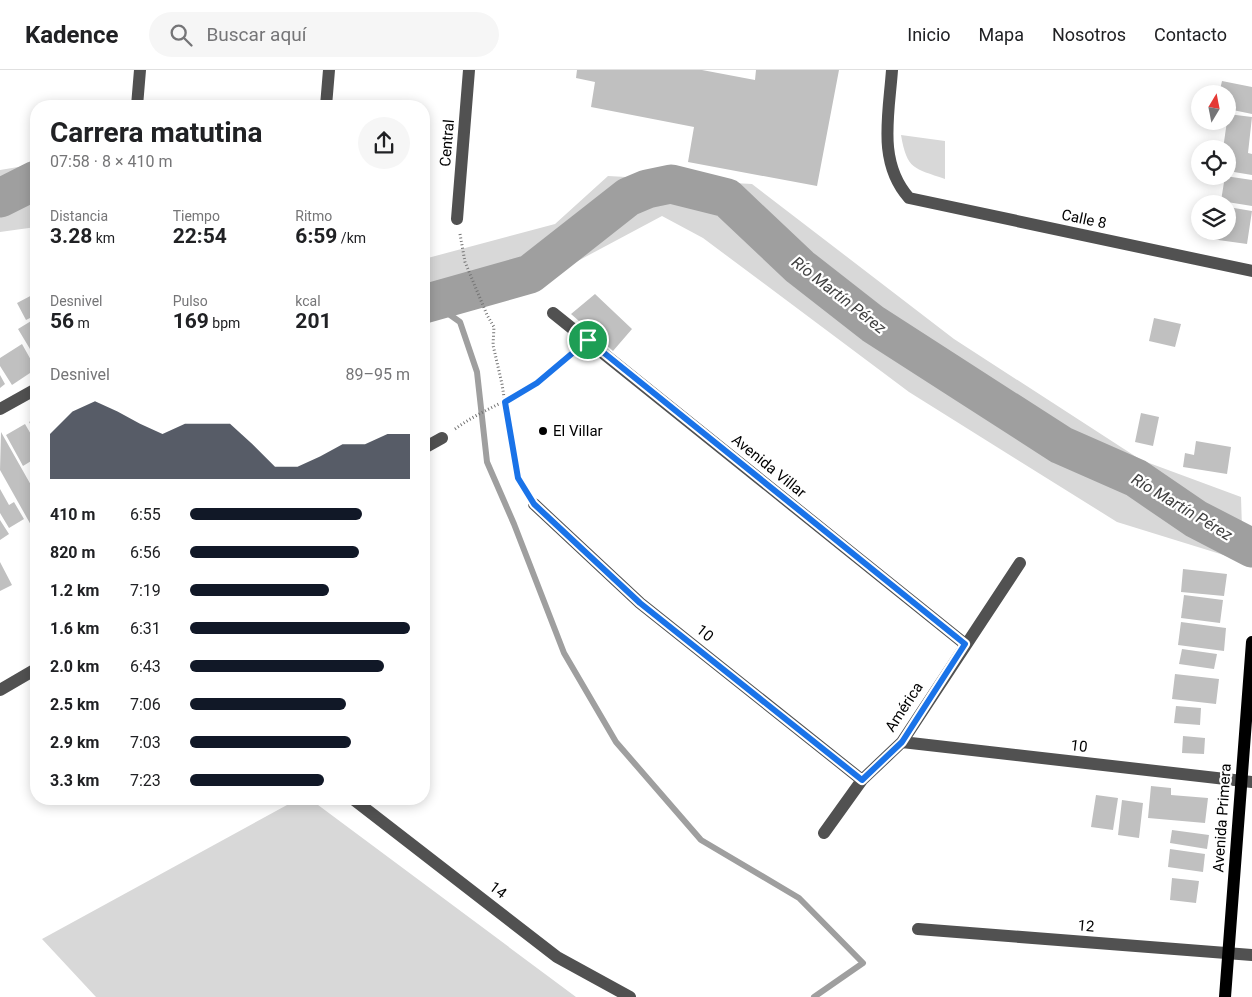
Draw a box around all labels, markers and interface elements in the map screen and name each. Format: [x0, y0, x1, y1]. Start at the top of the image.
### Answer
search box [149, 12, 499, 57]
text: Kadence [25, 21, 119, 49]
icon: search [167, 21, 195, 49]
text: Buscar aquí [207, 23, 306, 46]
text: Inicio [907, 24, 951, 45]
text: Mapa [979, 24, 1024, 45]
text: Nosotros [1052, 24, 1126, 45]
text: Contacto [1154, 24, 1227, 45]
north arrow [1191, 85, 1236, 130]
map controls [1191, 85, 1236, 240]
text: Carrera matutina [50, 116, 262, 149]
button: share [358, 117, 410, 169]
street label: Central [436, 119, 458, 167]
button: locate [1191, 140, 1236, 185]
text: 07:58 · 8 × 410 m [50, 152, 172, 171]
button: layers [1191, 195, 1236, 240]
street label: Calle 8 [1060, 205, 1108, 233]
text: Distancia [50, 208, 108, 224]
text: Tiempo [173, 208, 220, 224]
text: Ritmo [295, 208, 332, 224]
text: 3.28 [50, 224, 92, 248]
text: 22:54 [173, 224, 227, 248]
text: 6:59 [295, 224, 337, 248]
text: km [92, 230, 115, 246]
text: /km [337, 230, 366, 246]
water label: Río Martín Pérez [788, 252, 890, 338]
text: Desnivel [50, 293, 103, 309]
text: Pulso [173, 293, 208, 309]
text: kcal [295, 293, 321, 309]
text: 56 [50, 309, 74, 333]
text: 169 [173, 309, 209, 333]
text: 201 [295, 309, 331, 333]
text: m [74, 315, 90, 331]
text: bpm [209, 315, 240, 331]
pin [567, 319, 609, 361]
icon: arrive [574, 326, 602, 354]
text: Desnivel [50, 365, 110, 384]
text: 89–95 m [346, 365, 410, 384]
place label: El Villar [553, 422, 603, 440]
marker: El Villar [537, 425, 549, 437]
street label: Avenida Villar [728, 431, 810, 501]
water label: Río Martín Pérez [1128, 469, 1236, 545]
text: 410 m [50, 505, 95, 524]
text: 6:55 [130, 505, 161, 524]
text: 820 m [50, 543, 95, 562]
text: 6:56 [130, 543, 161, 562]
text: 1.2 km [50, 581, 99, 600]
text: 7:19 [130, 581, 161, 600]
text: 1.6 km [50, 619, 99, 638]
text: 6:31 [130, 619, 161, 638]
street label: 10 [693, 621, 717, 645]
text: 2.0 km [50, 657, 99, 676]
text: 6:43 [130, 657, 161, 676]
street label: América [881, 679, 927, 735]
text: 2.5 km [50, 695, 99, 714]
text: 7:06 [130, 695, 161, 714]
text: 2.9 km [50, 733, 99, 752]
text: 7:03 [130, 733, 161, 752]
street label: 10 [1070, 736, 1088, 756]
street label: Avenida Primera [1209, 763, 1235, 873]
text: 3.3 km [50, 771, 99, 790]
text: 7:23 [130, 771, 161, 790]
street label: 14 [486, 878, 511, 903]
street label: 12 [1077, 916, 1095, 936]

